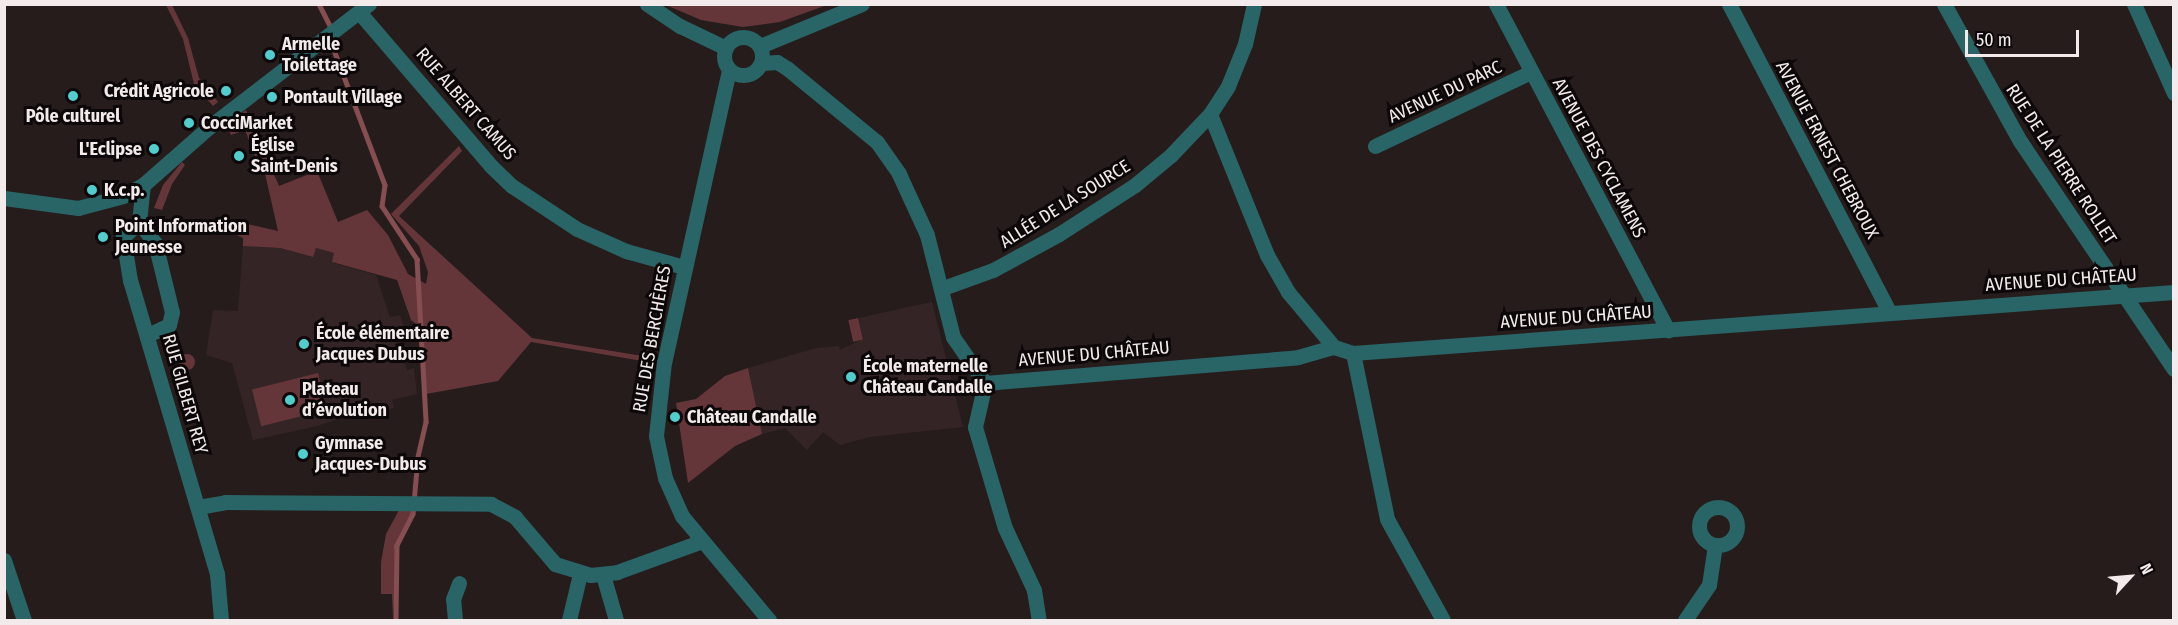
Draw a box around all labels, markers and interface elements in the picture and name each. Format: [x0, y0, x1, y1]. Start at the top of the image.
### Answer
scale bar [1968, 18, 2082, 56]
text: 50 m [1976, 29, 2012, 51]
place label: Armelle Toilettage [282, 34, 357, 76]
street label: RUE ALBERT CAMUS [411, 44, 521, 164]
marker: Armelle Toilettage [263, 48, 277, 62]
street label: AVENUE DU PARC [1385, 56, 1505, 128]
street label: AVENUE ERNEST CHEBROUX [1771, 57, 1883, 243]
street label: AVENUE DES CYCLAMENS [1548, 74, 1650, 242]
place label: Crédit Agricole [104, 80, 214, 102]
street label: RUE DE LA PIERRE ROLLET [2001, 80, 2121, 248]
marker: Crédit Agricole [219, 84, 233, 98]
place label: Pontault Village [284, 86, 402, 108]
marker: Pôle culturel [66, 89, 80, 103]
marker: Pontault Village [265, 90, 279, 104]
place label: Pôle culturel [26, 105, 120, 127]
place label: CocciMarket [201, 112, 293, 134]
marker: CocciMarket [182, 116, 196, 130]
place label: Église Saint-Denis [251, 135, 338, 178]
place label: L'Eclipse [79, 138, 142, 160]
marker: L'Eclipse [147, 142, 161, 156]
marker: Église Saint-Denis [232, 149, 246, 163]
street label: ALLÉE DE LA SOURCE [996, 155, 1134, 253]
place label: K.c.p. [104, 179, 144, 201]
marker: K.c.p. [85, 183, 99, 197]
place label: Point Information Jeunesse [115, 216, 247, 258]
marker: Point Information Jeunesse [96, 230, 110, 244]
street label: RUE DES BERCHÈRES [628, 264, 676, 414]
street label: AVENUE DU CHÂTEAU [1985, 264, 2137, 296]
street label: AVENUE DU CHÂTEAU [1500, 301, 1652, 333]
place label: École élémentaire Jacques Dubus [316, 323, 449, 366]
street label: RUE GILBERT REY [158, 332, 212, 456]
marker: École élémentaire Jacques Dubus [297, 337, 311, 351]
street label: AVENUE DU CHÂTEAU [1018, 337, 1170, 371]
place label: École maternelle Château Candalle [863, 356, 993, 398]
marker: École maternelle Château Candalle [844, 370, 858, 384]
place label: Plateau d’évolution [302, 379, 387, 422]
marker: Plateau d’évolution [283, 393, 297, 407]
place label: Château Candalle [687, 406, 817, 428]
marker: Château Candalle [668, 410, 682, 424]
place label: Gymnase Jacques-Dubus [315, 433, 426, 476]
marker: Gymnase Jacques-Dubus [296, 447, 310, 461]
north arrow [2100, 547, 2160, 607]
text: N [2136, 560, 2157, 577]

